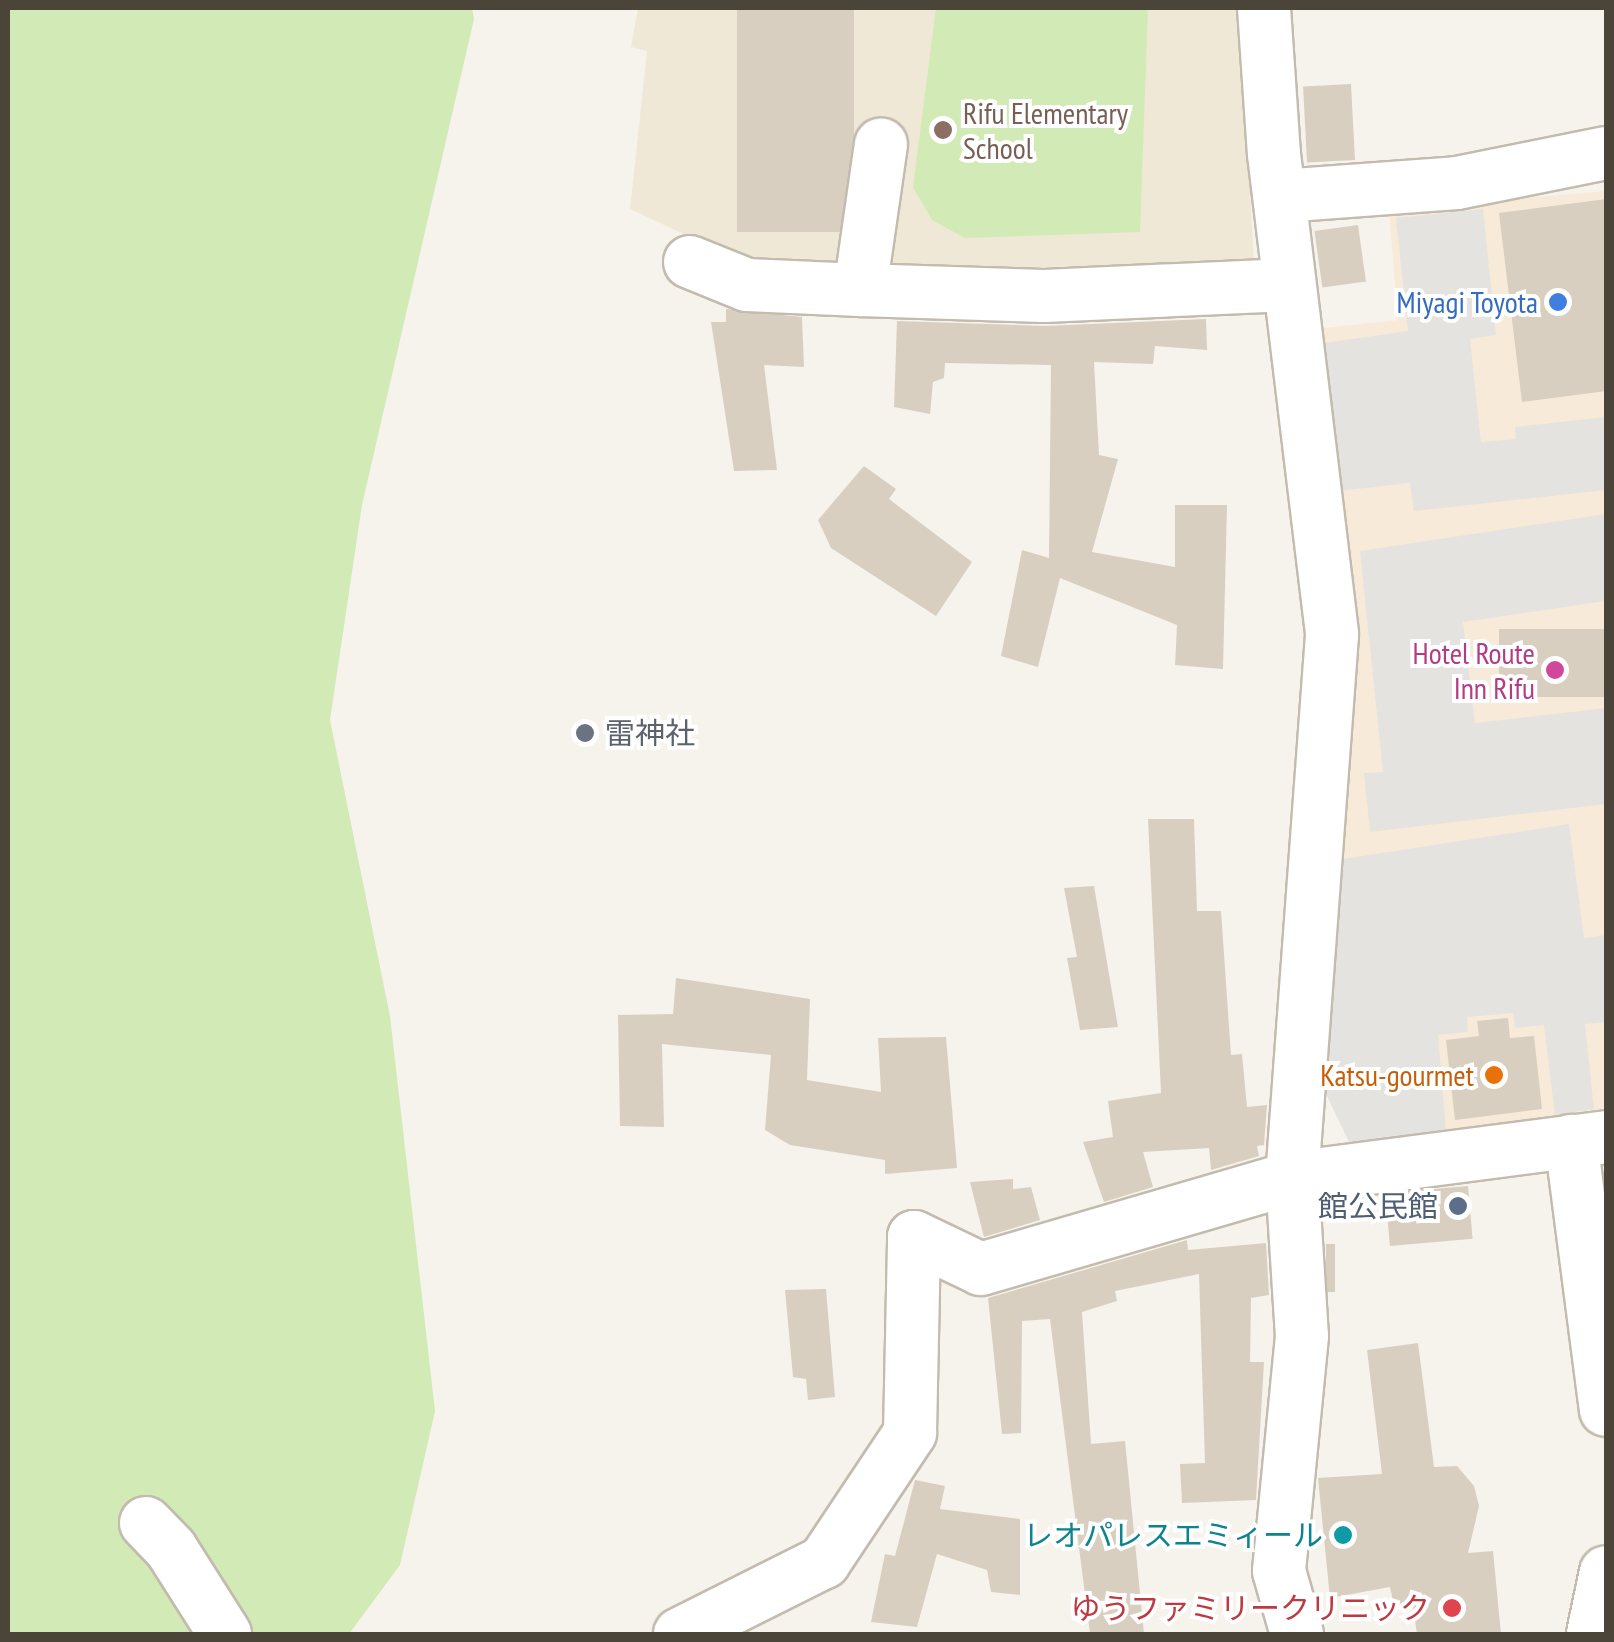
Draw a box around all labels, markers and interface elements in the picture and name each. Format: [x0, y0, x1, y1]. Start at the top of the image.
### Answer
place label: Rifu Elementary School [963, 95, 1128, 166]
marker: Rifu Elementary School [932, 119, 954, 141]
place label: Miyagi Toyota [1396, 284, 1538, 320]
marker: Miyagi Toyota [1547, 291, 1569, 313]
place label: Hotel Route Inn Rifu [1413, 635, 1535, 706]
marker: Hotel Route Inn Rifu [1544, 659, 1566, 681]
place label: 雷神社 [605, 715, 695, 751]
marker: 雷神社 [574, 722, 596, 744]
place label: Katsu-gourmet [1320, 1057, 1474, 1093]
marker: Katsu-gourmet [1483, 1064, 1505, 1086]
place label: 館公民館 [1318, 1188, 1438, 1224]
marker: 館公民館 [1447, 1195, 1469, 1217]
place label: レオパレスエミィール [1023, 1517, 1323, 1553]
marker: レオパレスエミィール [1332, 1524, 1354, 1546]
place label: ゆうファミリークリニック [1070, 1590, 1430, 1626]
marker: ゆうファミリークリニック [1439, 1595, 1465, 1621]

